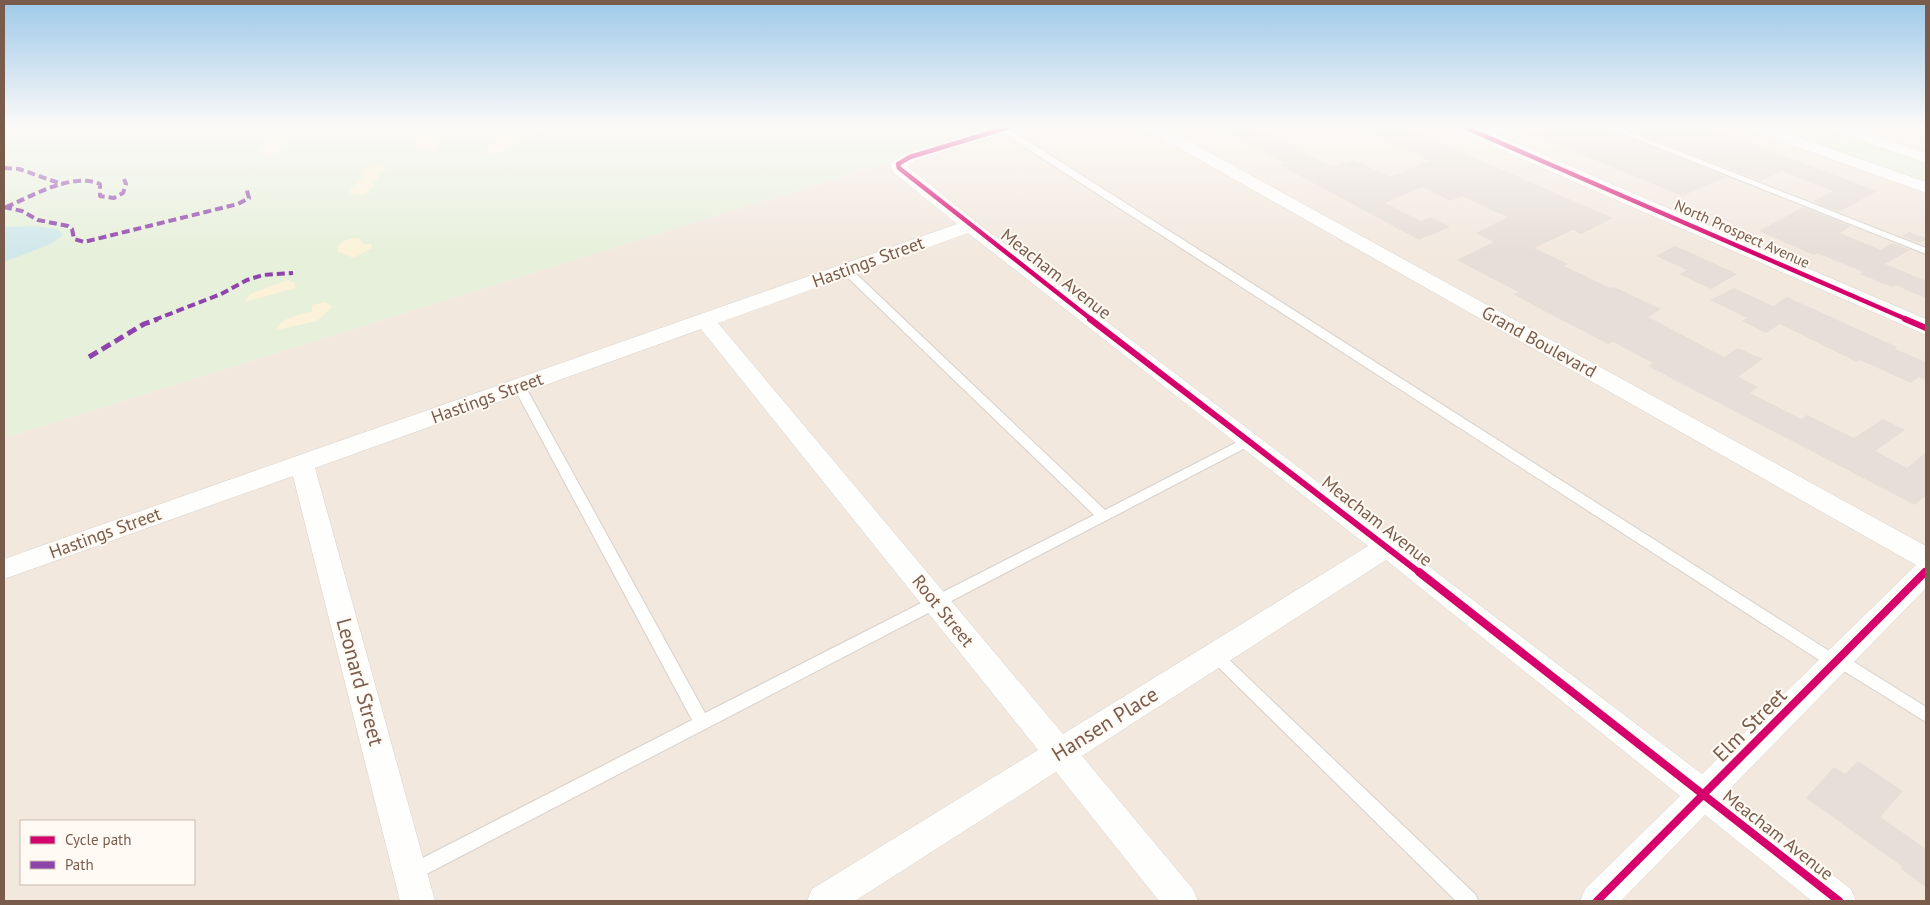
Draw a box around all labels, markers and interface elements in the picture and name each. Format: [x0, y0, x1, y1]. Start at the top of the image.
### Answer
street label: North Prospect Avenue [1672, 195, 1813, 272]
street label: Meacham Avenue [996, 223, 1116, 324]
street label: Hastings Street [809, 231, 927, 292]
street label: Grand Boulevard [1478, 301, 1601, 383]
street label: Hastings Street [428, 367, 546, 428]
street label: Meacham Avenue [1317, 470, 1437, 571]
street label: Hastings Street [46, 502, 164, 563]
street label: Root Street [907, 570, 979, 651]
street label: Leonard Street [331, 615, 390, 749]
street label: Hansen Place [1046, 680, 1163, 767]
street label: Elm Street [1707, 682, 1792, 767]
street label: Meacham Avenue [1718, 784, 1838, 885]
legend [20, 820, 195, 885]
text: Cycle path [65, 830, 131, 849]
text: Path [65, 855, 94, 874]

